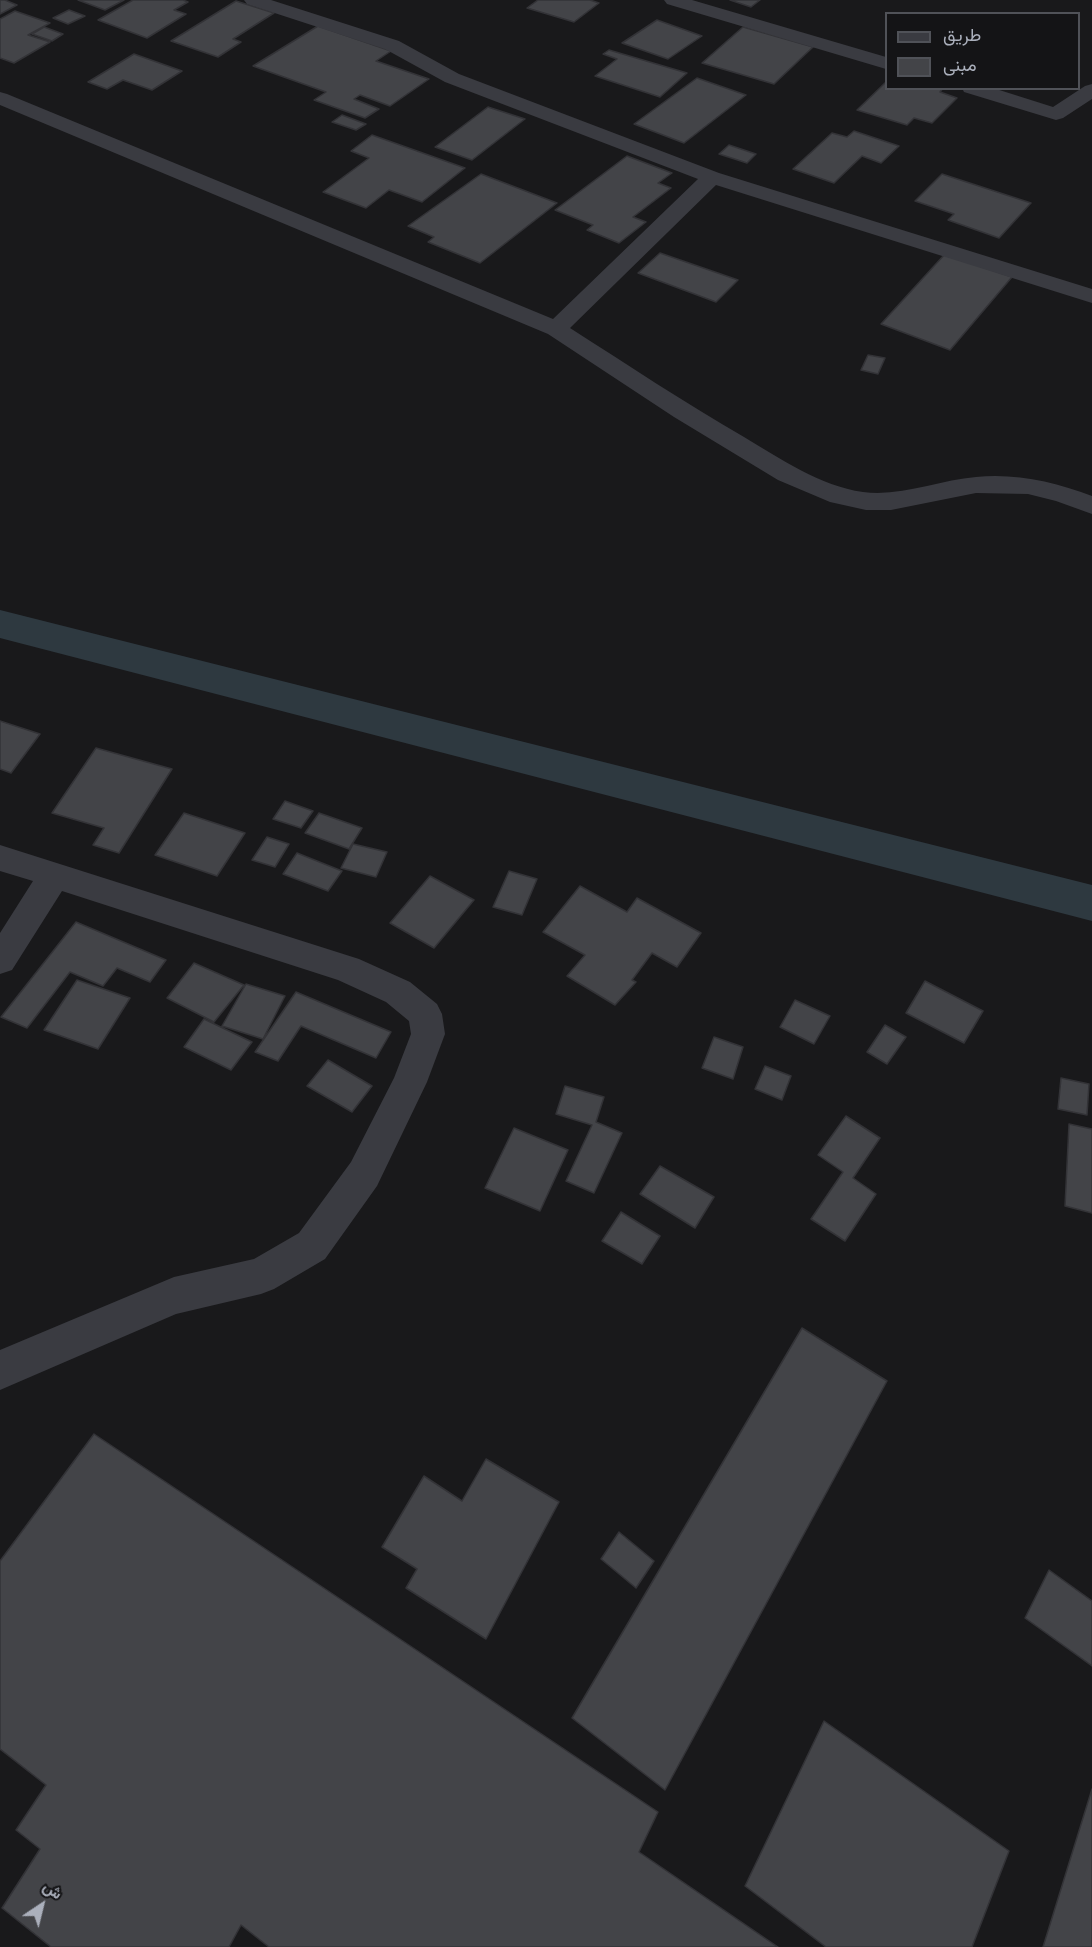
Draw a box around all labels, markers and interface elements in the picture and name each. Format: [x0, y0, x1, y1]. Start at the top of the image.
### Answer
legend [885, 12, 1080, 90]
text: طريق [943, 23, 981, 46]
text: مبنى [943, 53, 977, 76]
north arrow [12, 1875, 72, 1935]
text: ش [39, 1876, 67, 1904]

